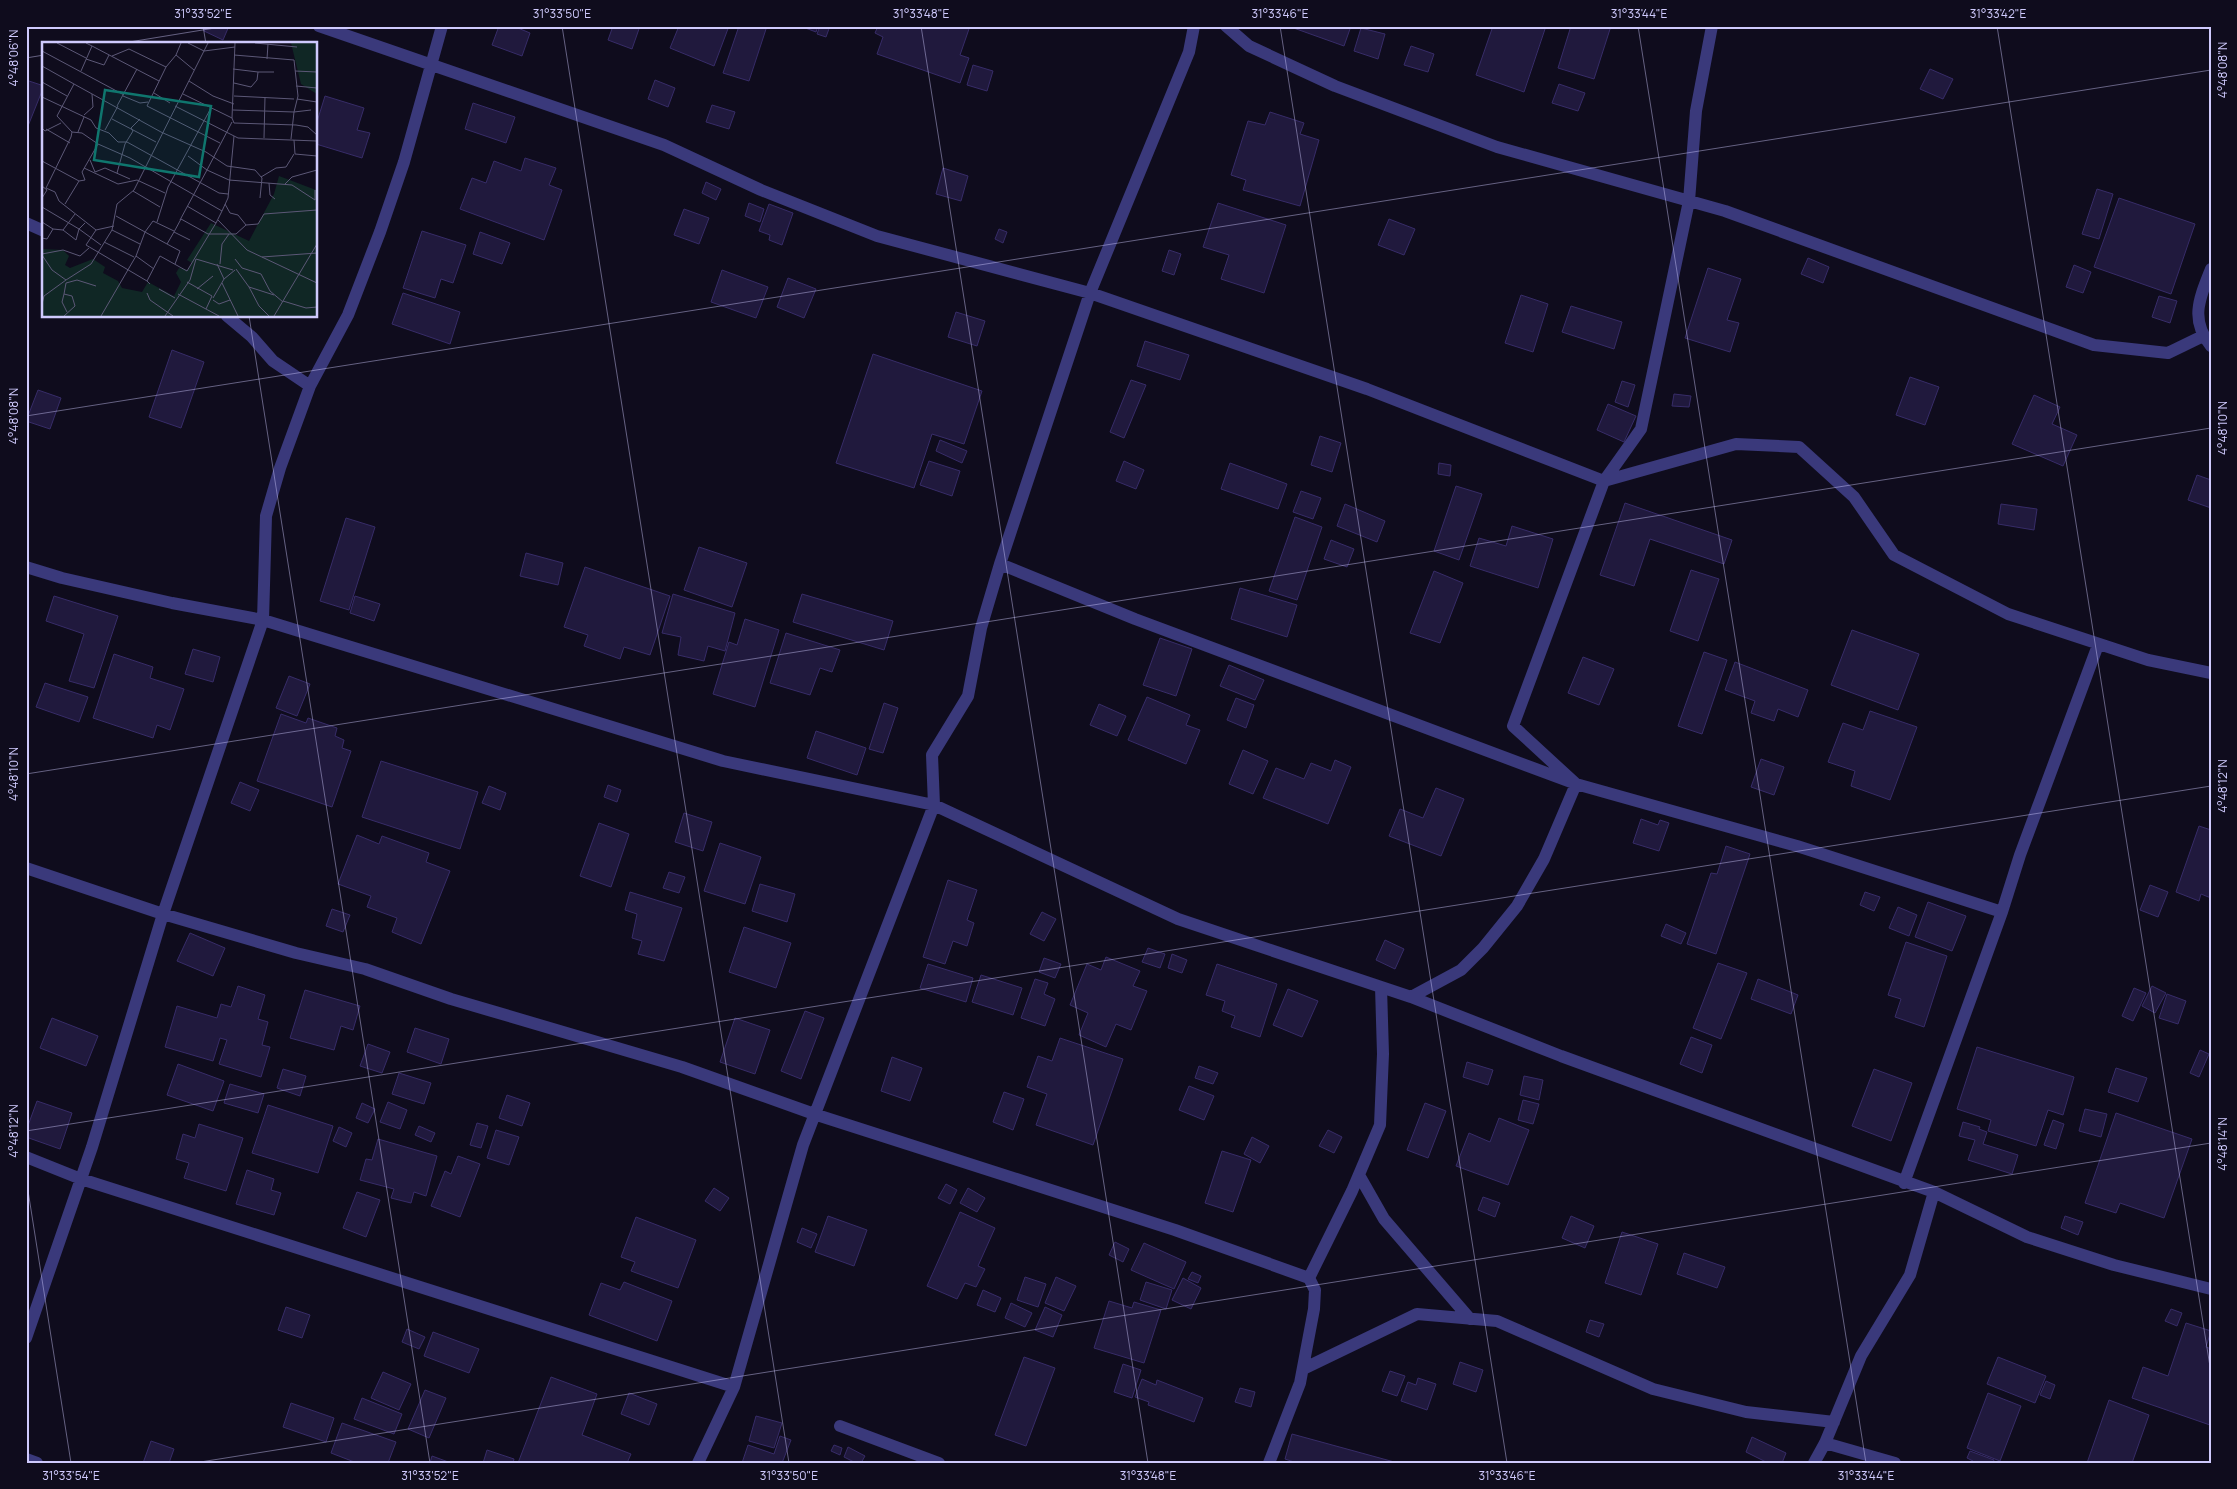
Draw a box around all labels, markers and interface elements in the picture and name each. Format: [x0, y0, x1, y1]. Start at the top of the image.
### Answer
text: 31°33'52"E [174, 5, 232, 22]
text: 31°33'50"E [533, 5, 591, 22]
text: 31°33'48"E [893, 5, 950, 22]
text: 31°33'46"E [1251, 5, 1309, 22]
text: 31°33'44"E [1611, 5, 1667, 22]
text: 31°33'42"E [1970, 5, 2026, 22]
text: 4°48'06"N [5, 30, 22, 86]
inset map [42, 42, 318, 318]
text: 4°48'08"N [2214, 42, 2231, 98]
text: 4°48'08"N [5, 388, 22, 444]
text: 4°48'10"N [2214, 401, 2231, 455]
text: 4°48'10"N [5, 747, 22, 801]
text: 4°48'12"N [2214, 759, 2231, 813]
text: 4°48'12"N [5, 1104, 22, 1158]
text: 4°48'14"N [2214, 1117, 2231, 1171]
text: 31°33'54"E [42, 1467, 100, 1484]
text: 31°33'52"E [401, 1467, 459, 1484]
text: 31°33'50"E [760, 1467, 818, 1484]
text: 31°33'48"E [1120, 1467, 1177, 1484]
text: 31°33'46"E [1478, 1467, 1536, 1484]
text: 31°33'44"E [1838, 1467, 1894, 1484]

